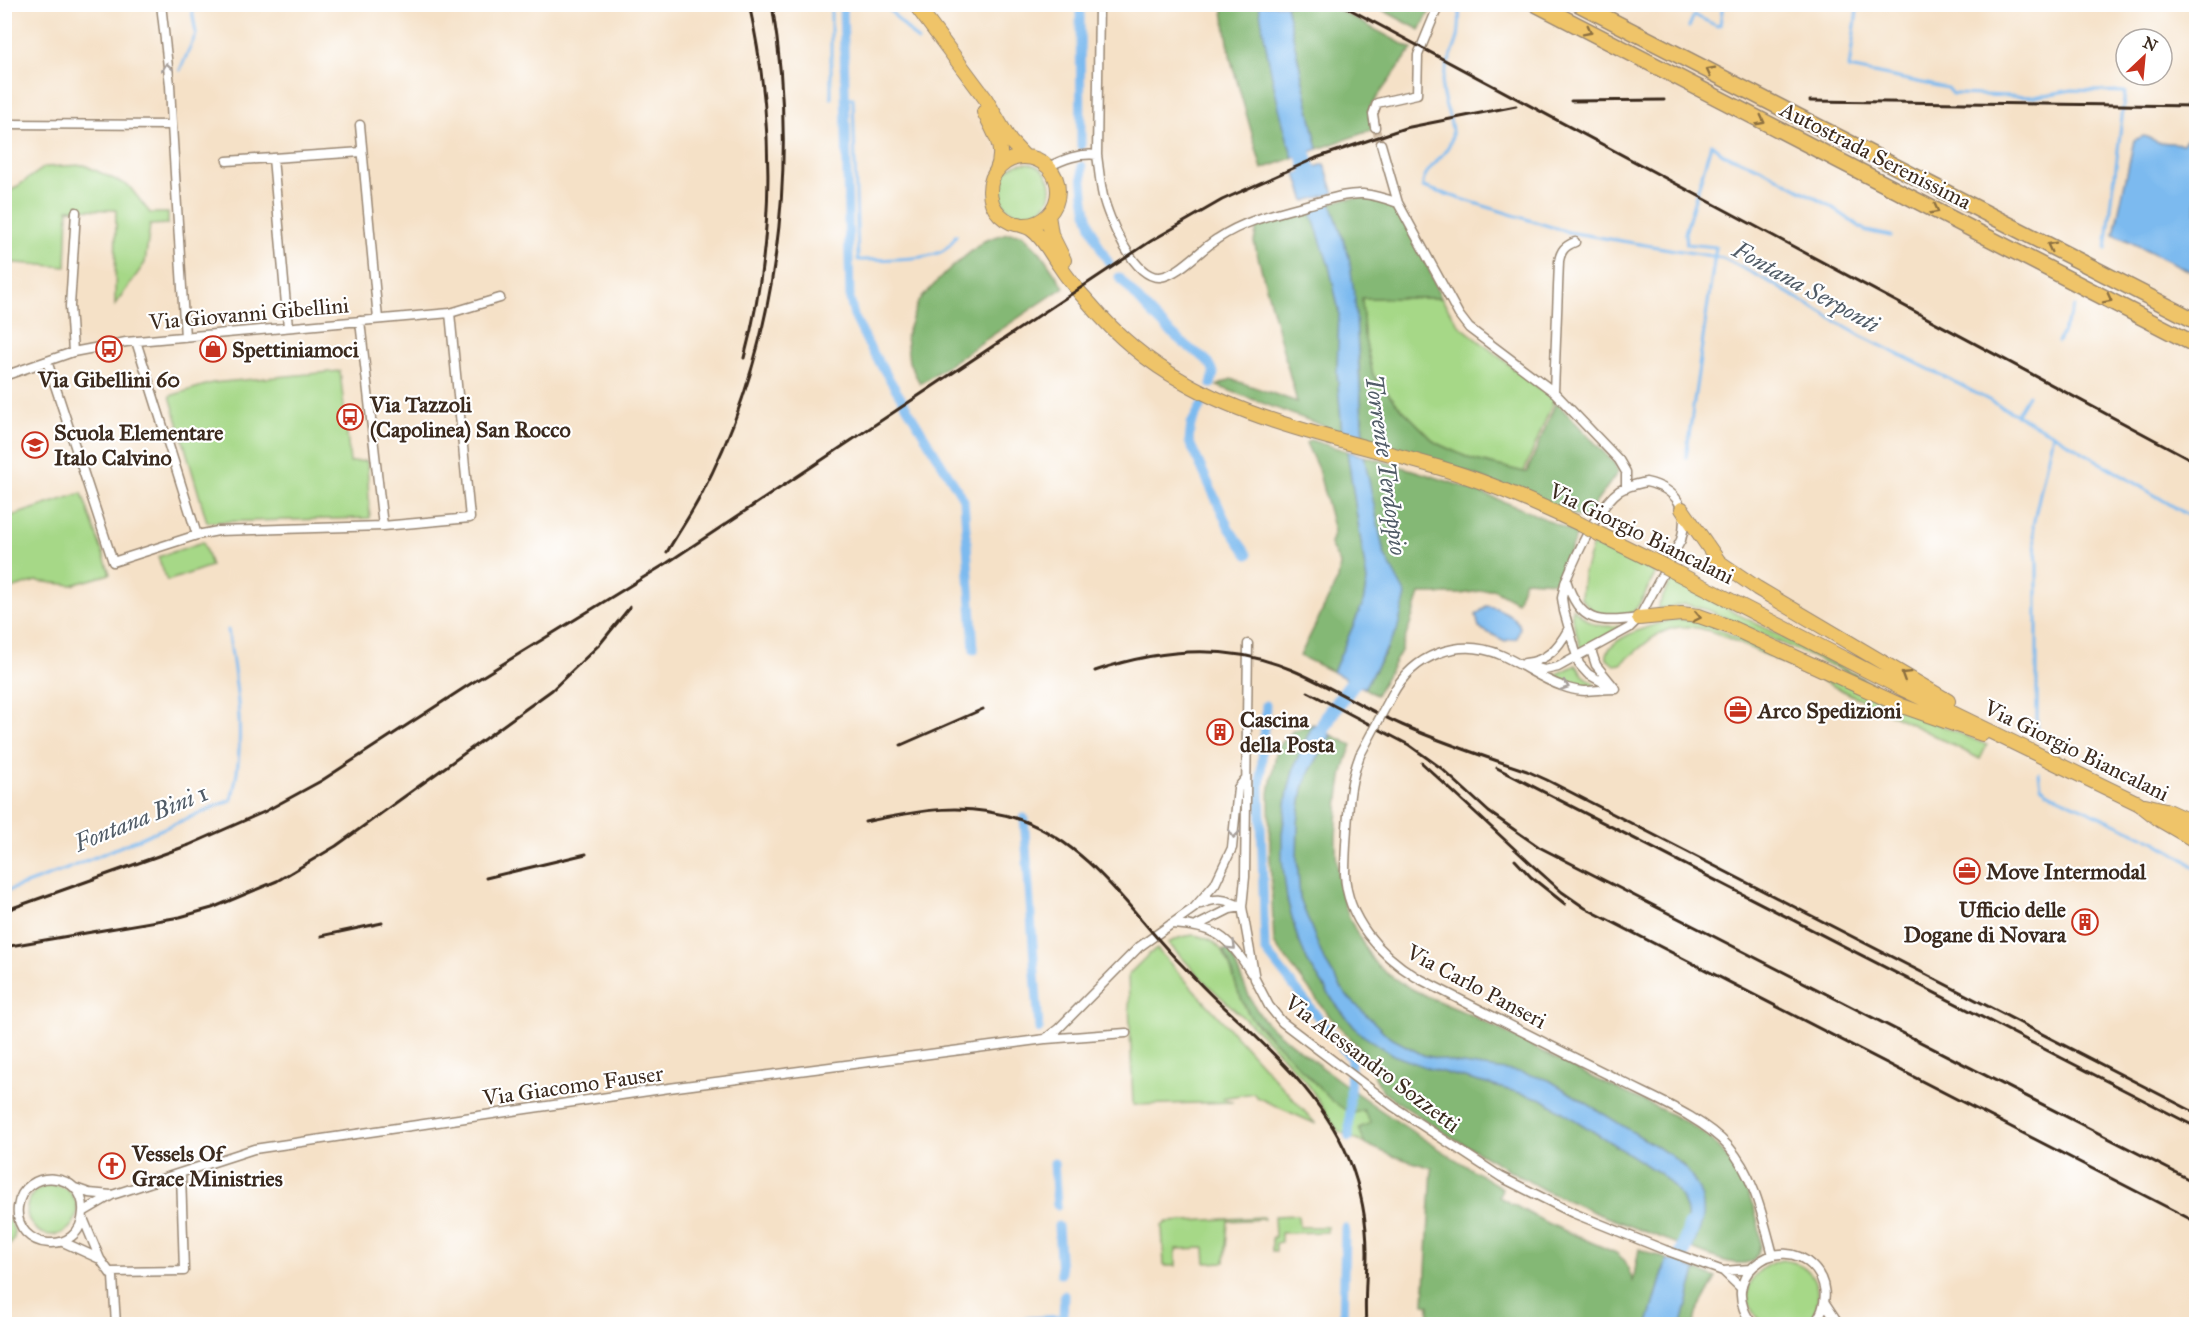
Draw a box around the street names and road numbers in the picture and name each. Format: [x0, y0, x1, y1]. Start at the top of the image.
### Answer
street label: Autostrada Serenissima [1775, 95, 1976, 216]
street label: Via Giovanni Gibellini [147, 291, 350, 336]
street label: Via Giorgio Biancalani [1544, 476, 1739, 590]
street label: Via Giorgio Biancalani [1979, 693, 2174, 807]
street label: Via Carlo Panseri [1401, 938, 1551, 1035]
street label: Via Alessandro Sozzetti [1279, 988, 1466, 1138]
street label: Via Giacomo Fauser [480, 1059, 666, 1112]

